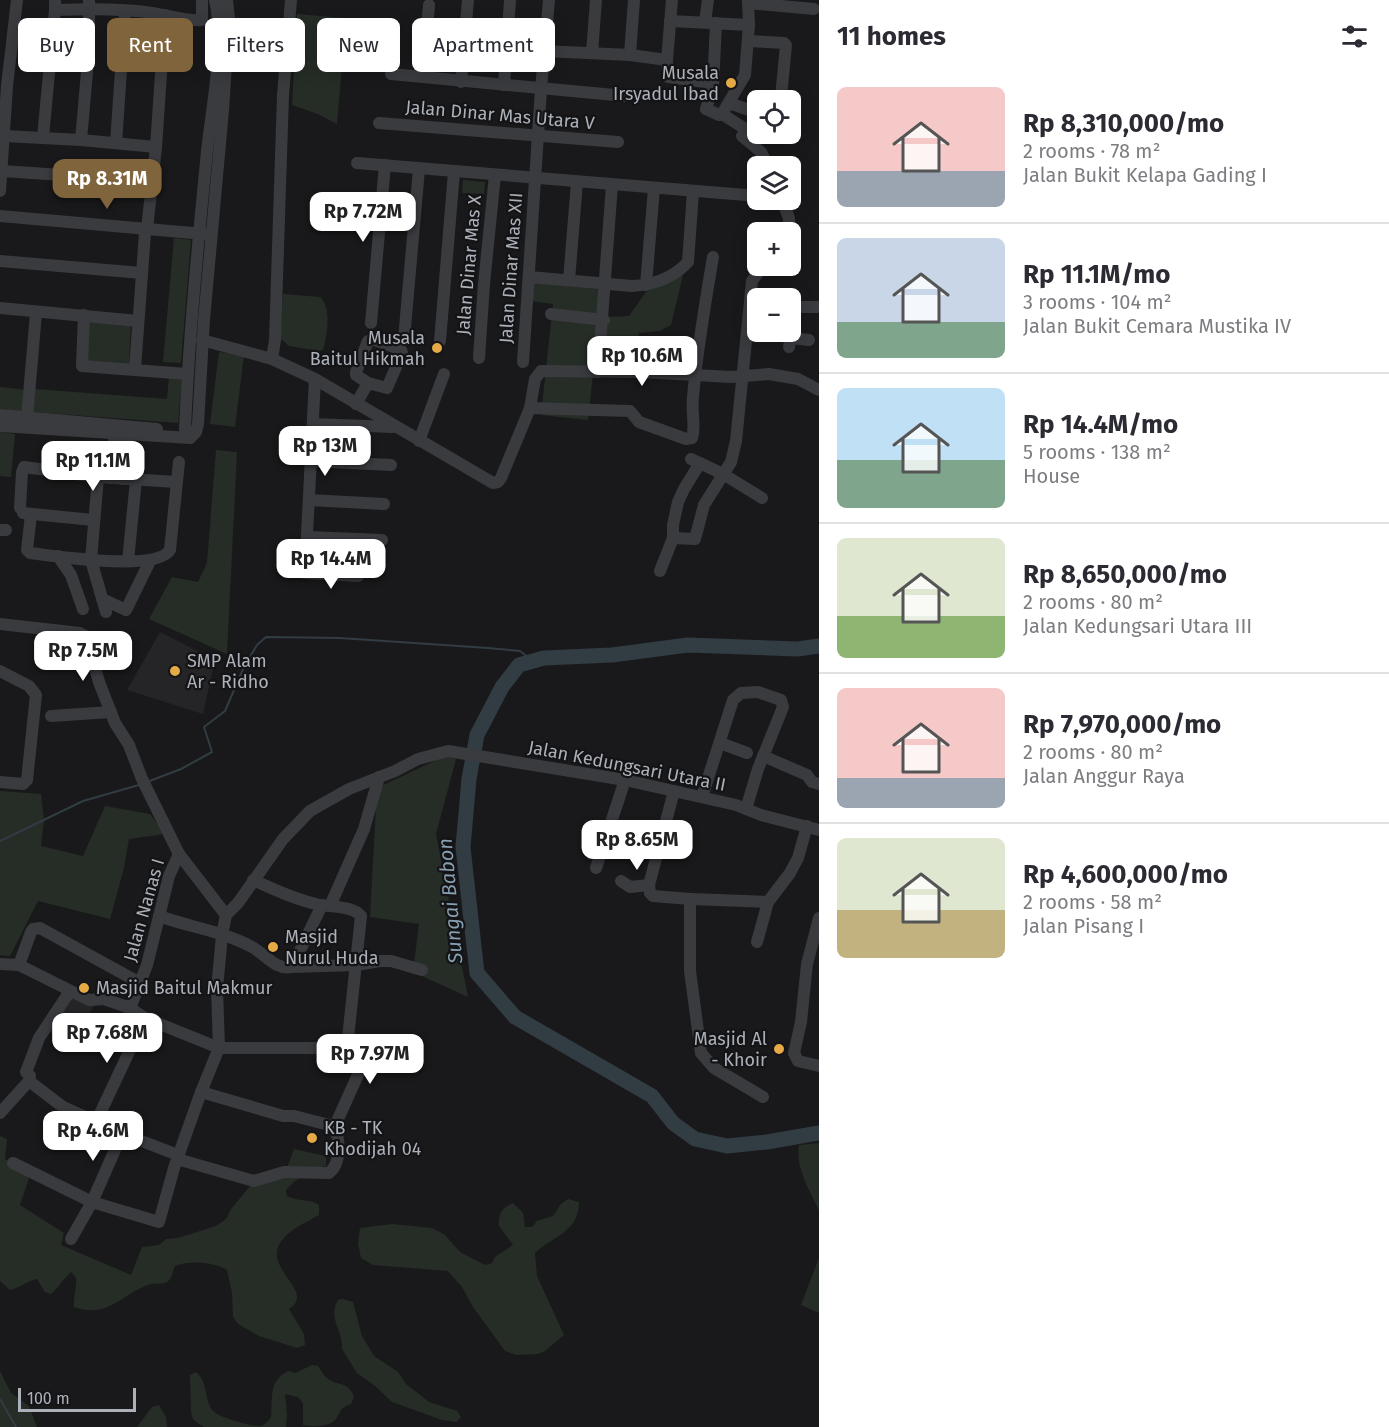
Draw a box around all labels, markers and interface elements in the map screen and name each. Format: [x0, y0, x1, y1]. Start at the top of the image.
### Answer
chip: Buy [18, 18, 95, 72]
chip: Rent [107, 18, 193, 72]
chip: Filters [205, 18, 305, 72]
chip: New [317, 18, 400, 72]
chip: Apartment [412, 18, 555, 72]
icon: filters [1338, 20, 1371, 53]
text: 11 homes [837, 21, 946, 52]
place label: Musala Irsyadul Ibad [613, 62, 719, 105]
marker: Musala Irsyadul Ibad [724, 76, 738, 90]
map controls [747, 90, 801, 342]
button: locate [747, 90, 801, 144]
street label: Jalan Dinar Mas Utara V [404, 96, 596, 134]
text: Rp 8,310,000/mo [1023, 108, 1224, 139]
icon: home [885, 111, 957, 183]
text: 2 rooms · 78 m² [1023, 139, 1160, 163]
button: layers [747, 156, 801, 210]
pin: Rp 8.31M [45, 159, 169, 210]
text: Jalan Bukit Kelapa Gading I [1023, 163, 1267, 187]
text: Rp 8.31M [67, 166, 147, 190]
pin: Rp 7.72M [301, 192, 425, 243]
street label: Jalan Dinar Mas XII [495, 192, 527, 344]
street label: Jalan Dinar Mas X [452, 194, 486, 336]
text: Rp 7.72M [324, 199, 402, 223]
button: + [747, 222, 801, 276]
text: Rp 11.1M/mo [1023, 259, 1170, 290]
icon: home [885, 262, 957, 334]
button: − [747, 288, 801, 342]
text: 3 rooms · 104 m² [1023, 290, 1171, 314]
text: Jalan Bukit Cemara Mustika IV [1023, 314, 1291, 338]
place label: Musala Baitul Hikmah [310, 327, 425, 370]
pin: Rp 10.6M [580, 336, 704, 387]
marker: Musala Baitul Hikmah [430, 341, 444, 355]
text: Rp 10.6M [601, 343, 683, 367]
text: Rp 14.4M/mo [1023, 409, 1178, 440]
icon: home [885, 412, 957, 484]
pin: Rp 13M [276, 426, 374, 477]
text: Rp 13M [293, 433, 357, 457]
text: 5 rooms · 138 m² [1023, 440, 1171, 464]
pin: Rp 11.1M [31, 441, 155, 492]
text: Rp 11.1M [55, 448, 131, 472]
text: House [1023, 464, 1080, 488]
pin: Rp 14.4M [269, 539, 393, 590]
text: Rp 14.4M [291, 546, 371, 570]
text: Rp 8,650,000/mo [1023, 559, 1227, 590]
icon: home [885, 562, 957, 634]
text: 2 rooms · 80 m² [1023, 590, 1163, 614]
text: Jalan Kedungsari Utara III [1023, 614, 1252, 638]
pin: Rp 7.5M [28, 631, 138, 682]
text: Rp 7.5M [48, 638, 118, 662]
place label: SMP Alam Ar - Ridho [187, 650, 269, 693]
marker: SMP Alam Ar - Ridho [168, 664, 182, 678]
text: Rp 7,970,000/mo [1023, 709, 1221, 740]
icon: home [885, 712, 957, 784]
street label: Jalan Kedungsari Utara II [526, 736, 728, 796]
text: 2 rooms · 80 m² [1023, 740, 1163, 764]
text: Jalan Anggur Raya [1023, 764, 1185, 788]
pin: Rp 8.65M [575, 820, 699, 871]
text: Rp 8.65M [596, 827, 678, 851]
water label: Sungai Babon [433, 837, 468, 966]
street label: Jalan Nanas I [119, 856, 169, 964]
text: Rp 4,600,000/mo [1023, 859, 1228, 890]
icon: home [885, 862, 957, 934]
text: 2 rooms · 58 m² [1023, 890, 1162, 914]
text: Jalan Pisang I [1023, 914, 1144, 938]
place label: Masjid Nurul Huda [285, 926, 379, 969]
marker: Masjid Nurul Huda [266, 940, 280, 954]
place label: Masjid Baitul Makmur [96, 977, 272, 999]
marker: Masjid Baitul Makmur [77, 981, 91, 995]
pin: Rp 7.68M [45, 1013, 169, 1064]
text: Rp 7.68M [66, 1020, 148, 1044]
place label: Masjid Al - Khoir [694, 1028, 767, 1071]
pin: Rp 7.97M [308, 1034, 432, 1085]
text: Rp 7.97M [331, 1041, 409, 1065]
marker: Masjid Al - Khoir [772, 1042, 786, 1056]
pin: Rp 4.6M [38, 1111, 148, 1162]
place label: KB - TK Khodijah 04 [324, 1117, 422, 1160]
text: Rp 4.6M [57, 1118, 129, 1142]
marker: KB - TK Khodijah 04 [305, 1131, 319, 1145]
scale bar [18, 1385, 136, 1412]
text: 100 m [27, 1389, 70, 1408]

